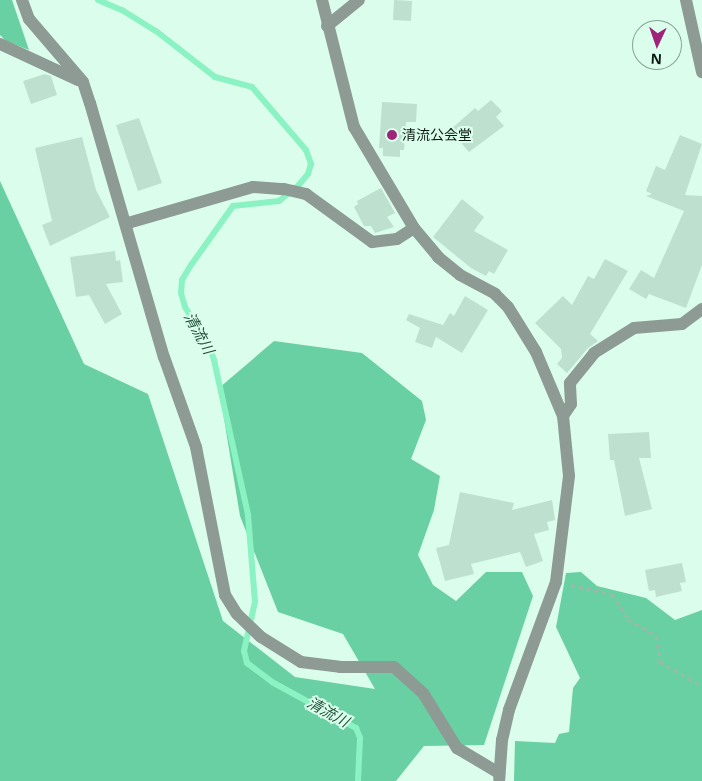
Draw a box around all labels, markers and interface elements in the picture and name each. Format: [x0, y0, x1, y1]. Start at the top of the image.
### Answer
north arrow [632, 20, 682, 70]
text: N [650, 50, 662, 69]
place label: 清流公会堂 [402, 127, 472, 143]
marker: 清流公会堂 [386, 129, 398, 141]
water label: 清流川 [180, 309, 218, 357]
water label: 清流川 [304, 693, 352, 731]

